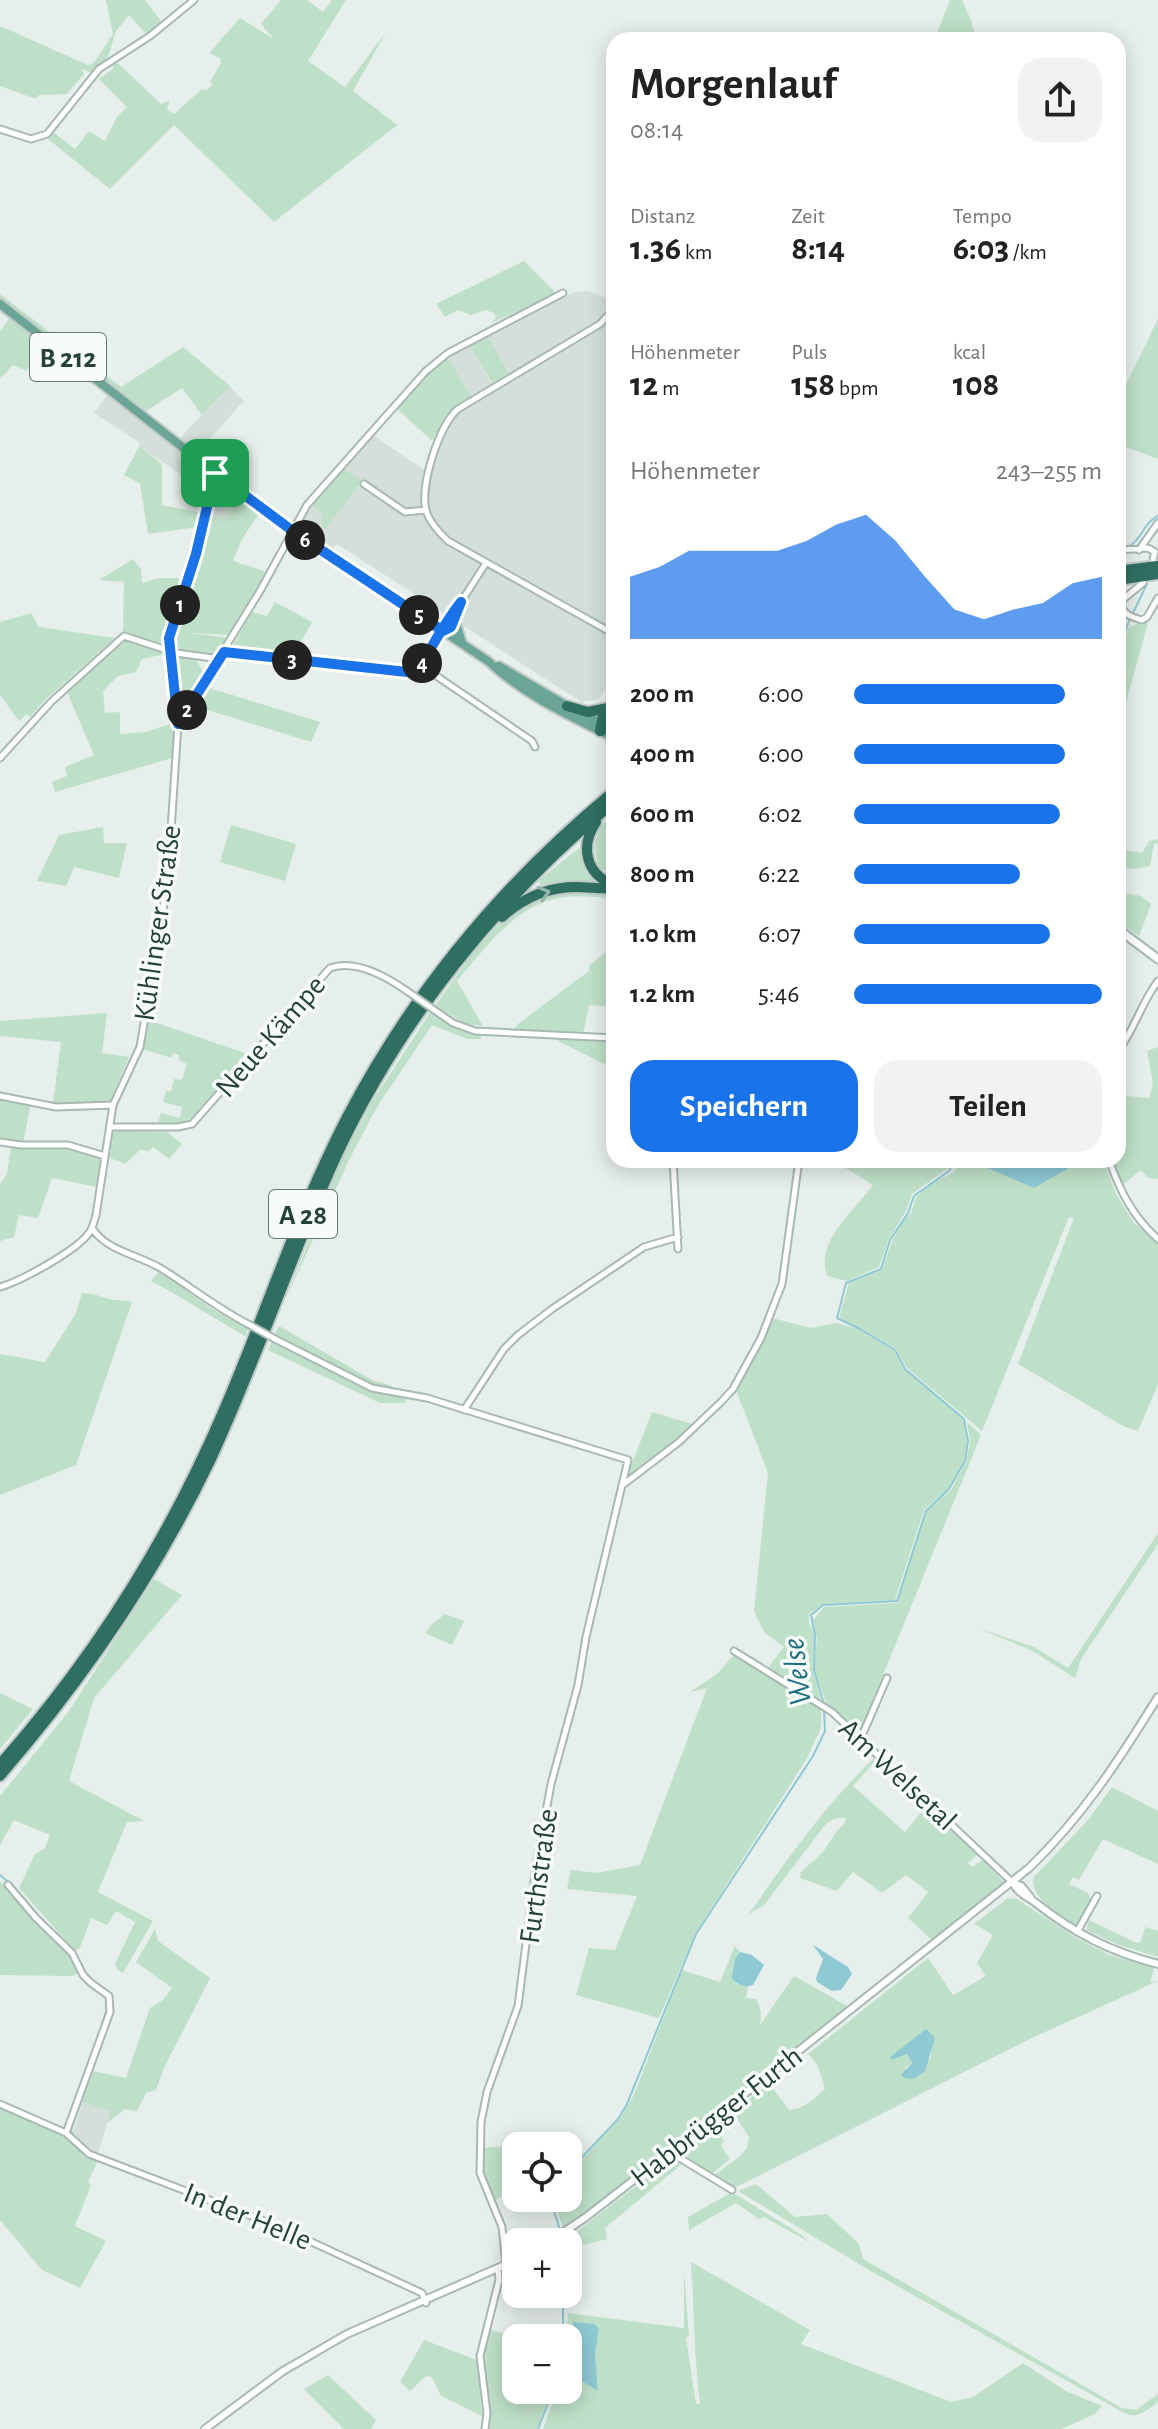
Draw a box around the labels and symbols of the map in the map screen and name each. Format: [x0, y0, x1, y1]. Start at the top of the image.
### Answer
road number: B 212 [30, 333, 106, 381]
pin [181, 439, 249, 507]
pin: 6 [285, 520, 325, 560]
pin: 1 [160, 585, 200, 625]
pin: 5 [399, 595, 439, 635]
pin: 3 [272, 640, 312, 680]
pin: 4 [402, 643, 442, 683]
pin: 2 [167, 690, 207, 730]
street label: Kühlinger Straße [129, 823, 187, 1023]
one-way arrow [536, 886, 550, 902]
street label: Neue Kämpe [210, 970, 331, 1103]
road number: A 28 [269, 1190, 337, 1238]
water label: Welse [777, 1636, 817, 1707]
street label: Am Welsetal [833, 1713, 962, 1836]
street label: Furthstraße [515, 1807, 563, 1945]
street label: Habbrügger Furth [625, 2041, 808, 2193]
street label: In der Helle [180, 2178, 316, 2256]

